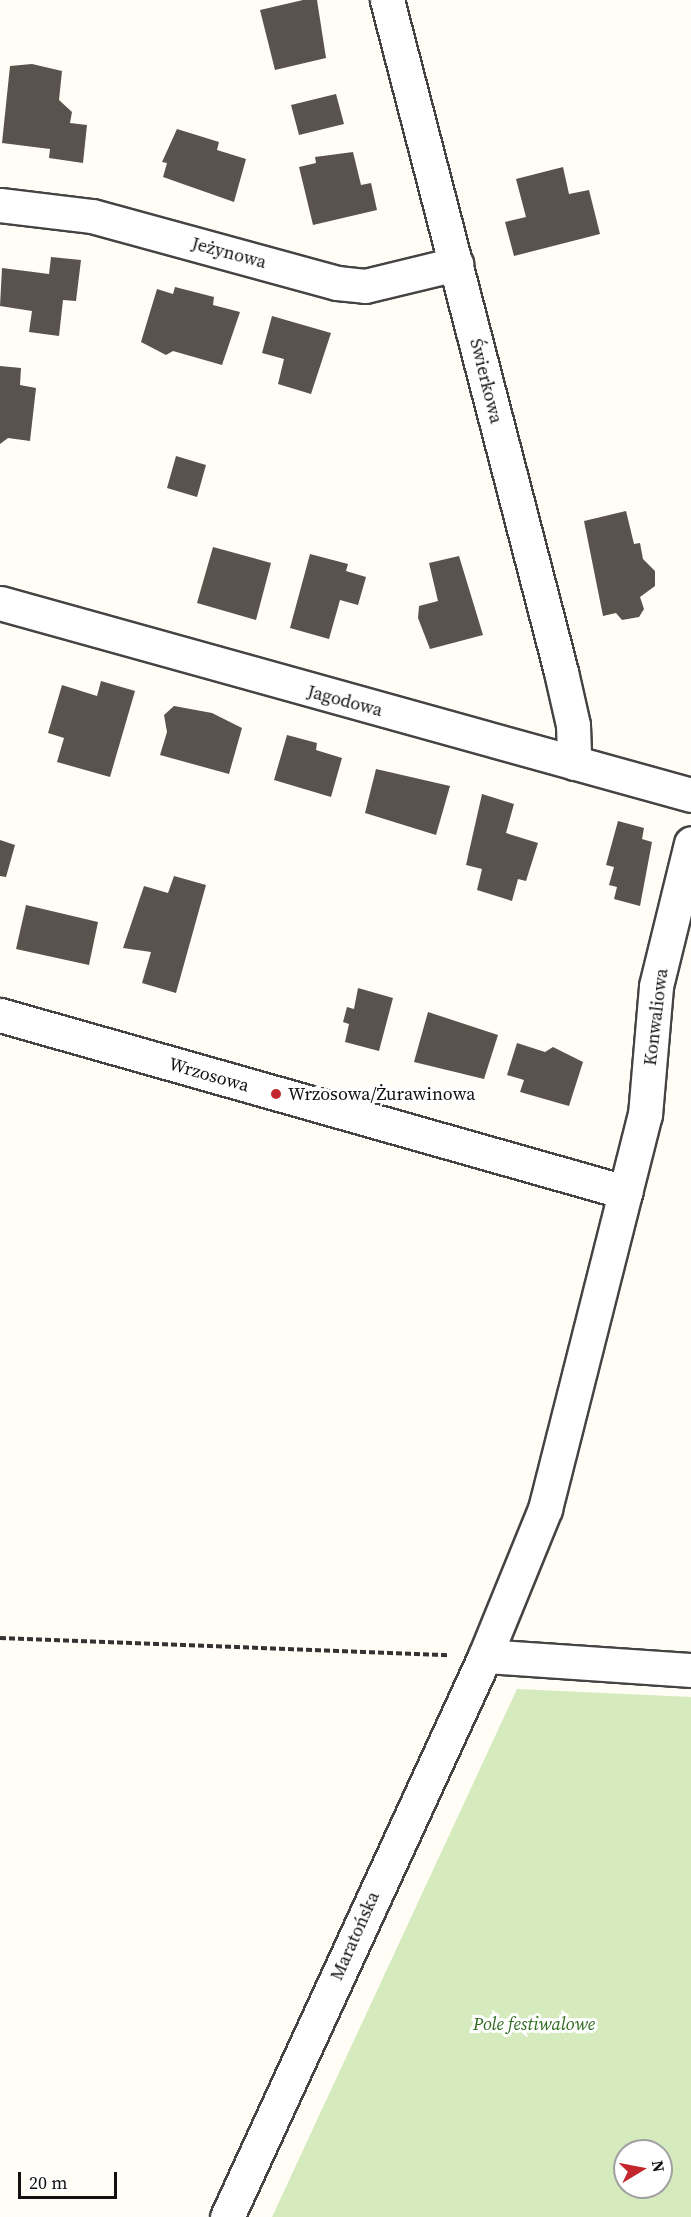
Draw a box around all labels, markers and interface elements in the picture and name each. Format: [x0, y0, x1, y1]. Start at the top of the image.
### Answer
street label: Jeżynowa [189, 233, 269, 273]
street label: Świerkowa [465, 336, 507, 426]
street label: Jagodowa [305, 681, 385, 721]
street label: Konwaliowa [639, 967, 673, 1067]
street label: Wrzosowa [166, 1053, 252, 1097]
place label: Wrzosowa/Żurawinowa [288, 1083, 475, 1105]
marker: Wrzosowa/Żurawinowa [269, 1087, 283, 1101]
street label: Maratońska [326, 1888, 384, 1984]
park label: Pole festiwalowe [473, 2013, 595, 2035]
north arrow [613, 2139, 673, 2199]
text: N [647, 2159, 671, 2174]
scale bar [21, 2160, 120, 2198]
text: 20 m [29, 2170, 67, 2195]

